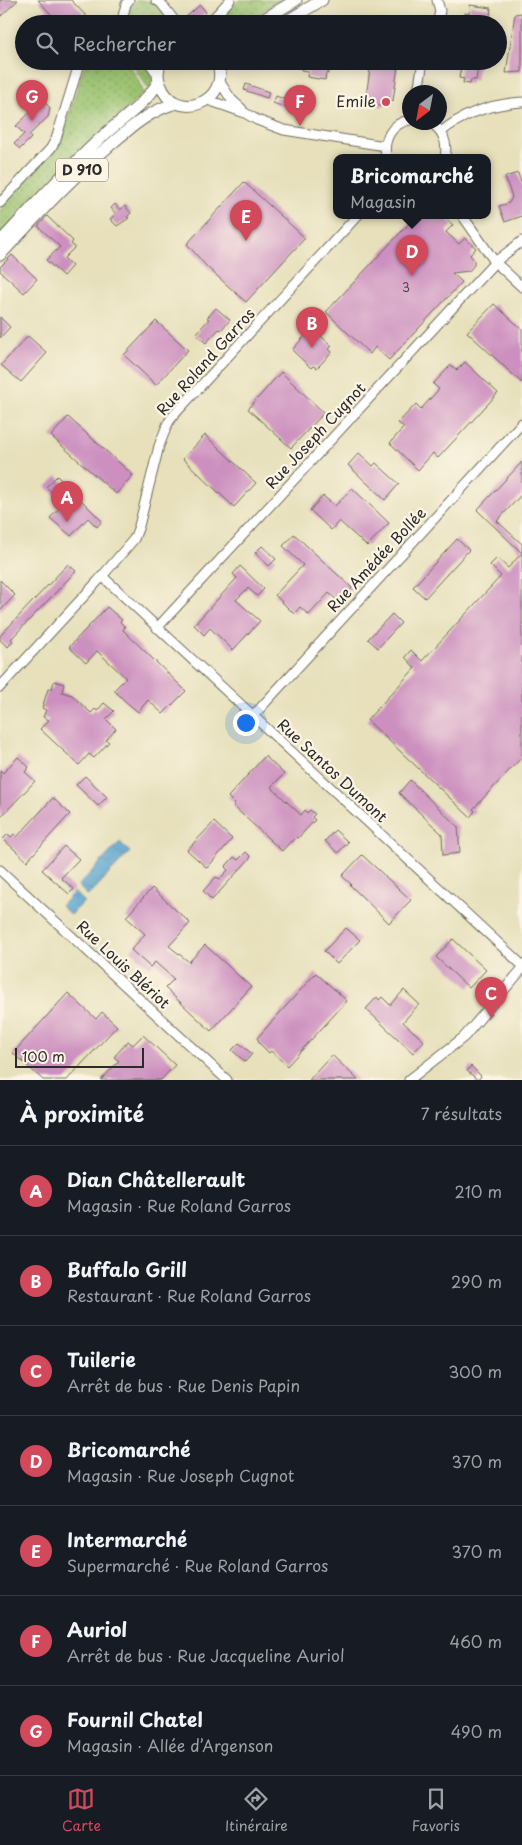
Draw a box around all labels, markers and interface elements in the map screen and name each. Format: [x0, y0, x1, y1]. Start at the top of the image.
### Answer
search box [15, 15, 507, 70]
icon: search [33, 29, 61, 57]
text: Rechercher [73, 29, 176, 57]
pin: G [16, 80, 48, 121]
pin: F [284, 85, 316, 126]
north arrow [402, 85, 447, 130]
place label: Emile [336, 89, 376, 112]
marker: Emile [380, 96, 392, 108]
popup [333, 154, 491, 219]
road number: D 910 [56, 158, 108, 182]
text: Bricomarché [350, 161, 474, 189]
text: Magasin [350, 189, 416, 213]
pin: E [230, 200, 262, 241]
pin: D [396, 235, 428, 276]
house number: 3 [402, 278, 410, 296]
street label: Rue Roland Garros [150, 302, 260, 420]
pin: B [296, 307, 328, 348]
street label: Rue Joseph Cugnot [259, 377, 370, 493]
pin: A [51, 481, 83, 522]
street label: Rue Amédée Bollée [321, 501, 431, 617]
your location [233, 710, 259, 736]
street label: Rue Santos Dumont [273, 713, 393, 827]
street label: Rue Louis Blériot [72, 914, 176, 1013]
pin: C [475, 977, 507, 1018]
scale bar [15, 1045, 144, 1068]
text: 100 m [22, 1046, 65, 1067]
text: À proximité [20, 1097, 144, 1129]
text: 7 résultats [421, 1101, 502, 1125]
text: Dian Châtellerault [67, 1165, 246, 1193]
text: A [30, 1179, 42, 1203]
text: 210 m [454, 1179, 502, 1203]
text: Magasin · Rue Roland Garros [67, 1193, 291, 1217]
text: Buffalo Grill [67, 1255, 187, 1283]
text: B [31, 1269, 41, 1293]
text: 290 m [451, 1269, 502, 1293]
text: Restaurant · Rue Roland Garros [67, 1283, 311, 1307]
text: Tuilerie [67, 1345, 136, 1373]
text: C [30, 1359, 42, 1383]
text: 300 m [448, 1359, 502, 1383]
text: Arrêt de bus · Rue Denis Papin [67, 1373, 300, 1397]
text: Bricomarché [67, 1435, 191, 1463]
text: D [30, 1449, 42, 1473]
text: 370 m [452, 1449, 502, 1473]
text: Magasin · Rue Joseph Cugnot [67, 1463, 294, 1487]
text: Intermarché [67, 1525, 187, 1553]
text: E [31, 1539, 41, 1563]
text: 370 m [452, 1539, 502, 1563]
text: Supermarché · Rue Roland Garros [67, 1553, 328, 1577]
text: Auriol [67, 1615, 127, 1643]
text: F [31, 1629, 41, 1653]
text: 460 m [450, 1629, 502, 1653]
text: Arrêt de bus · Rue Jacqueline Auriol [67, 1643, 345, 1667]
text: Fournil Chatel [67, 1705, 203, 1733]
text: G [29, 1719, 43, 1743]
text: 490 m [451, 1719, 502, 1743]
text: Magasin · Allée d’Argenson [67, 1733, 273, 1757]
tab: Carte [62, 1785, 101, 1836]
tab: Itinéraire [225, 1785, 288, 1836]
tab: Favoris [412, 1785, 460, 1836]

